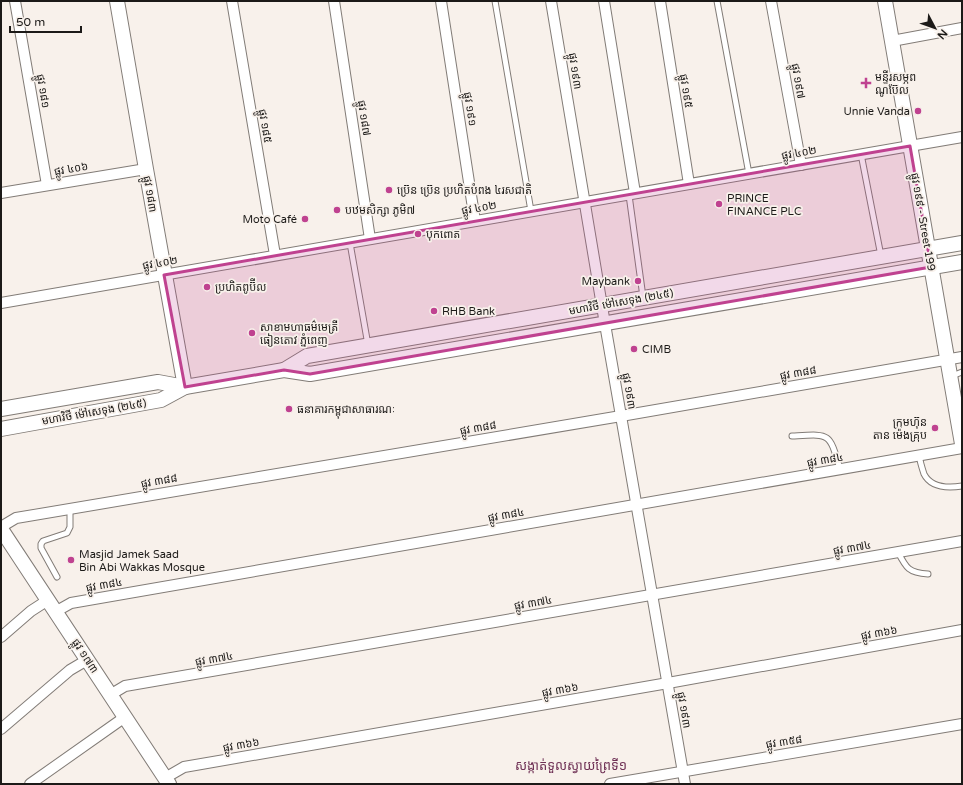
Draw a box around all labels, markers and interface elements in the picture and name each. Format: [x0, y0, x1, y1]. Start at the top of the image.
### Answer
scale bar [10, 8, 81, 34]
north arrow [915, 8, 955, 48]
text: 50 m [16, 15, 45, 29]
text: N [934, 27, 950, 42]
street label: ផ្លូវ ១៩៣ [562, 52, 584, 91]
street label: ផ្លូវ ១៩៧ [785, 62, 808, 100]
place label: មន្ទីរសម្ភព ណូប៊ែល [875, 70, 916, 97]
street label: ផ្លូវ ១៨១ [30, 73, 52, 110]
street label: ផ្លូវ ១៩៥ [674, 73, 695, 110]
marker: មន្ទីរសម្ភព ណូប៊ែល [860, 77, 872, 89]
street label: ផ្លូវ ១៩១ [458, 91, 479, 128]
street label: ផ្លូវ ១៨៧ [352, 99, 373, 137]
place label: Unnie Vanda [844, 105, 910, 118]
marker: Unnie Vanda [913, 106, 923, 116]
street label: ផ្លូវ ១៨៥ [252, 108, 274, 145]
street label: ផ្លូវ ៤០២ [780, 144, 818, 166]
street label: ផ្លូវ ៤០៦ [53, 160, 90, 182]
street label: ផ្លូវ ១៩៩ - Street 199 [905, 172, 938, 273]
street label: ផ្លូវ ១៨៣ [137, 175, 160, 214]
place label: ប្រ៊េន ប្រ៊េន ប្រហិតបំពង ៤រសជាតិ [397, 183, 532, 197]
marker: ប្រ៊េន ប្រ៊េន ប្រហិតបំពង ៤រសជាតិ [384, 185, 394, 195]
place label: PRINCE FINANCE PLC [727, 192, 802, 218]
street label: ផ្លូវ ៤០២ [460, 199, 498, 221]
marker: PRINCE FINANCE PLC [714, 199, 724, 209]
place label: បឋមសិក្សា ភូមិ៧ [345, 203, 415, 217]
marker: បឋមសិក្សា ភូមិ៧ [332, 205, 342, 215]
place label: Moto Café [242, 213, 297, 226]
marker: Moto Café [300, 214, 310, 224]
place label: បុកពោត [426, 228, 460, 241]
marker: បុកពោត [413, 229, 423, 239]
street label: ផ្លូវ ៤០២ [141, 254, 179, 276]
place label: Maybank [582, 275, 630, 288]
marker: Maybank [633, 276, 643, 286]
place label: ប្រហិតពូប៊ីល [215, 278, 267, 294]
marker: ប្រហិតពូប៊ីល [202, 282, 212, 292]
street label: មហាវិថី ម៉ៅសេទុង (២៤៥) [567, 285, 674, 318]
place label: RHB Bank [442, 305, 495, 318]
marker: RHB Bank [429, 306, 439, 316]
place label: សាខាមហាធម៌មេត្រី ធៀនតោវ ភ្នំពេញ [260, 319, 338, 347]
marker: សាខាមហាធម៌មេត្រី ធៀនតោវ ភ្នំពេញ [247, 328, 257, 338]
place label: CIMB [642, 343, 671, 356]
marker: CIMB [629, 344, 639, 354]
street label: ផ្លូវ ៣៨៨ [779, 363, 818, 386]
street label: ផ្លូវ ១៩៣ [616, 372, 639, 411]
street label: មហាវិថី ម៉ៅសេទុង (២៤៥) [40, 395, 147, 428]
place label: ធនាគារកម្ពុជាសាធារណៈ [297, 403, 395, 419]
marker: ធនាគារកម្ពុជាសាធារណៈ [284, 404, 294, 414]
place label: ក្រុមហ៊ុន តាន ម៉េងគ្រុប [873, 416, 927, 442]
street label: ផ្លូវ ៣៨៨ [459, 418, 498, 441]
marker: ក្រុមហ៊ុន តាន ម៉េងគ្រុប [930, 423, 940, 433]
street label: ផ្លូវ ៣៨៤ [806, 450, 845, 473]
street label: ផ្លូវ ៣៨៨ [140, 471, 179, 494]
street label: ផ្លូវ ៣៨៤ [487, 505, 526, 528]
street label: ផ្លូវ ៣៧៤ [832, 538, 873, 561]
place label: Masjid Jamek Saad Bin Abi Wakkas Mosque [79, 548, 205, 574]
marker: Masjid Jamek Saad Bin Abi Wakkas Mosque [66, 555, 76, 565]
street label: ផ្លូវ ៣៨៤ [85, 575, 124, 598]
street label: ផ្លូវ ៣៧៤ [513, 593, 554, 616]
street label: ផ្លូវ ៣៦៦ [860, 623, 899, 646]
street label: ផ្លូវ ១៧៣ [66, 636, 101, 677]
street label: ផ្លូវ ៣៧៤ [194, 649, 235, 672]
street label: ផ្លូវ ៣៦៦ [541, 680, 580, 703]
street label: ផ្លូវ ១៩៣ [671, 691, 694, 730]
street label: ផ្លូវ ៣៥៨ [765, 733, 804, 755]
street label: ផ្លូវ ៣៦៦ [222, 735, 261, 758]
district label: សង្កាត់ទួលស្វាយព្រៃទី១ [515, 757, 627, 774]

